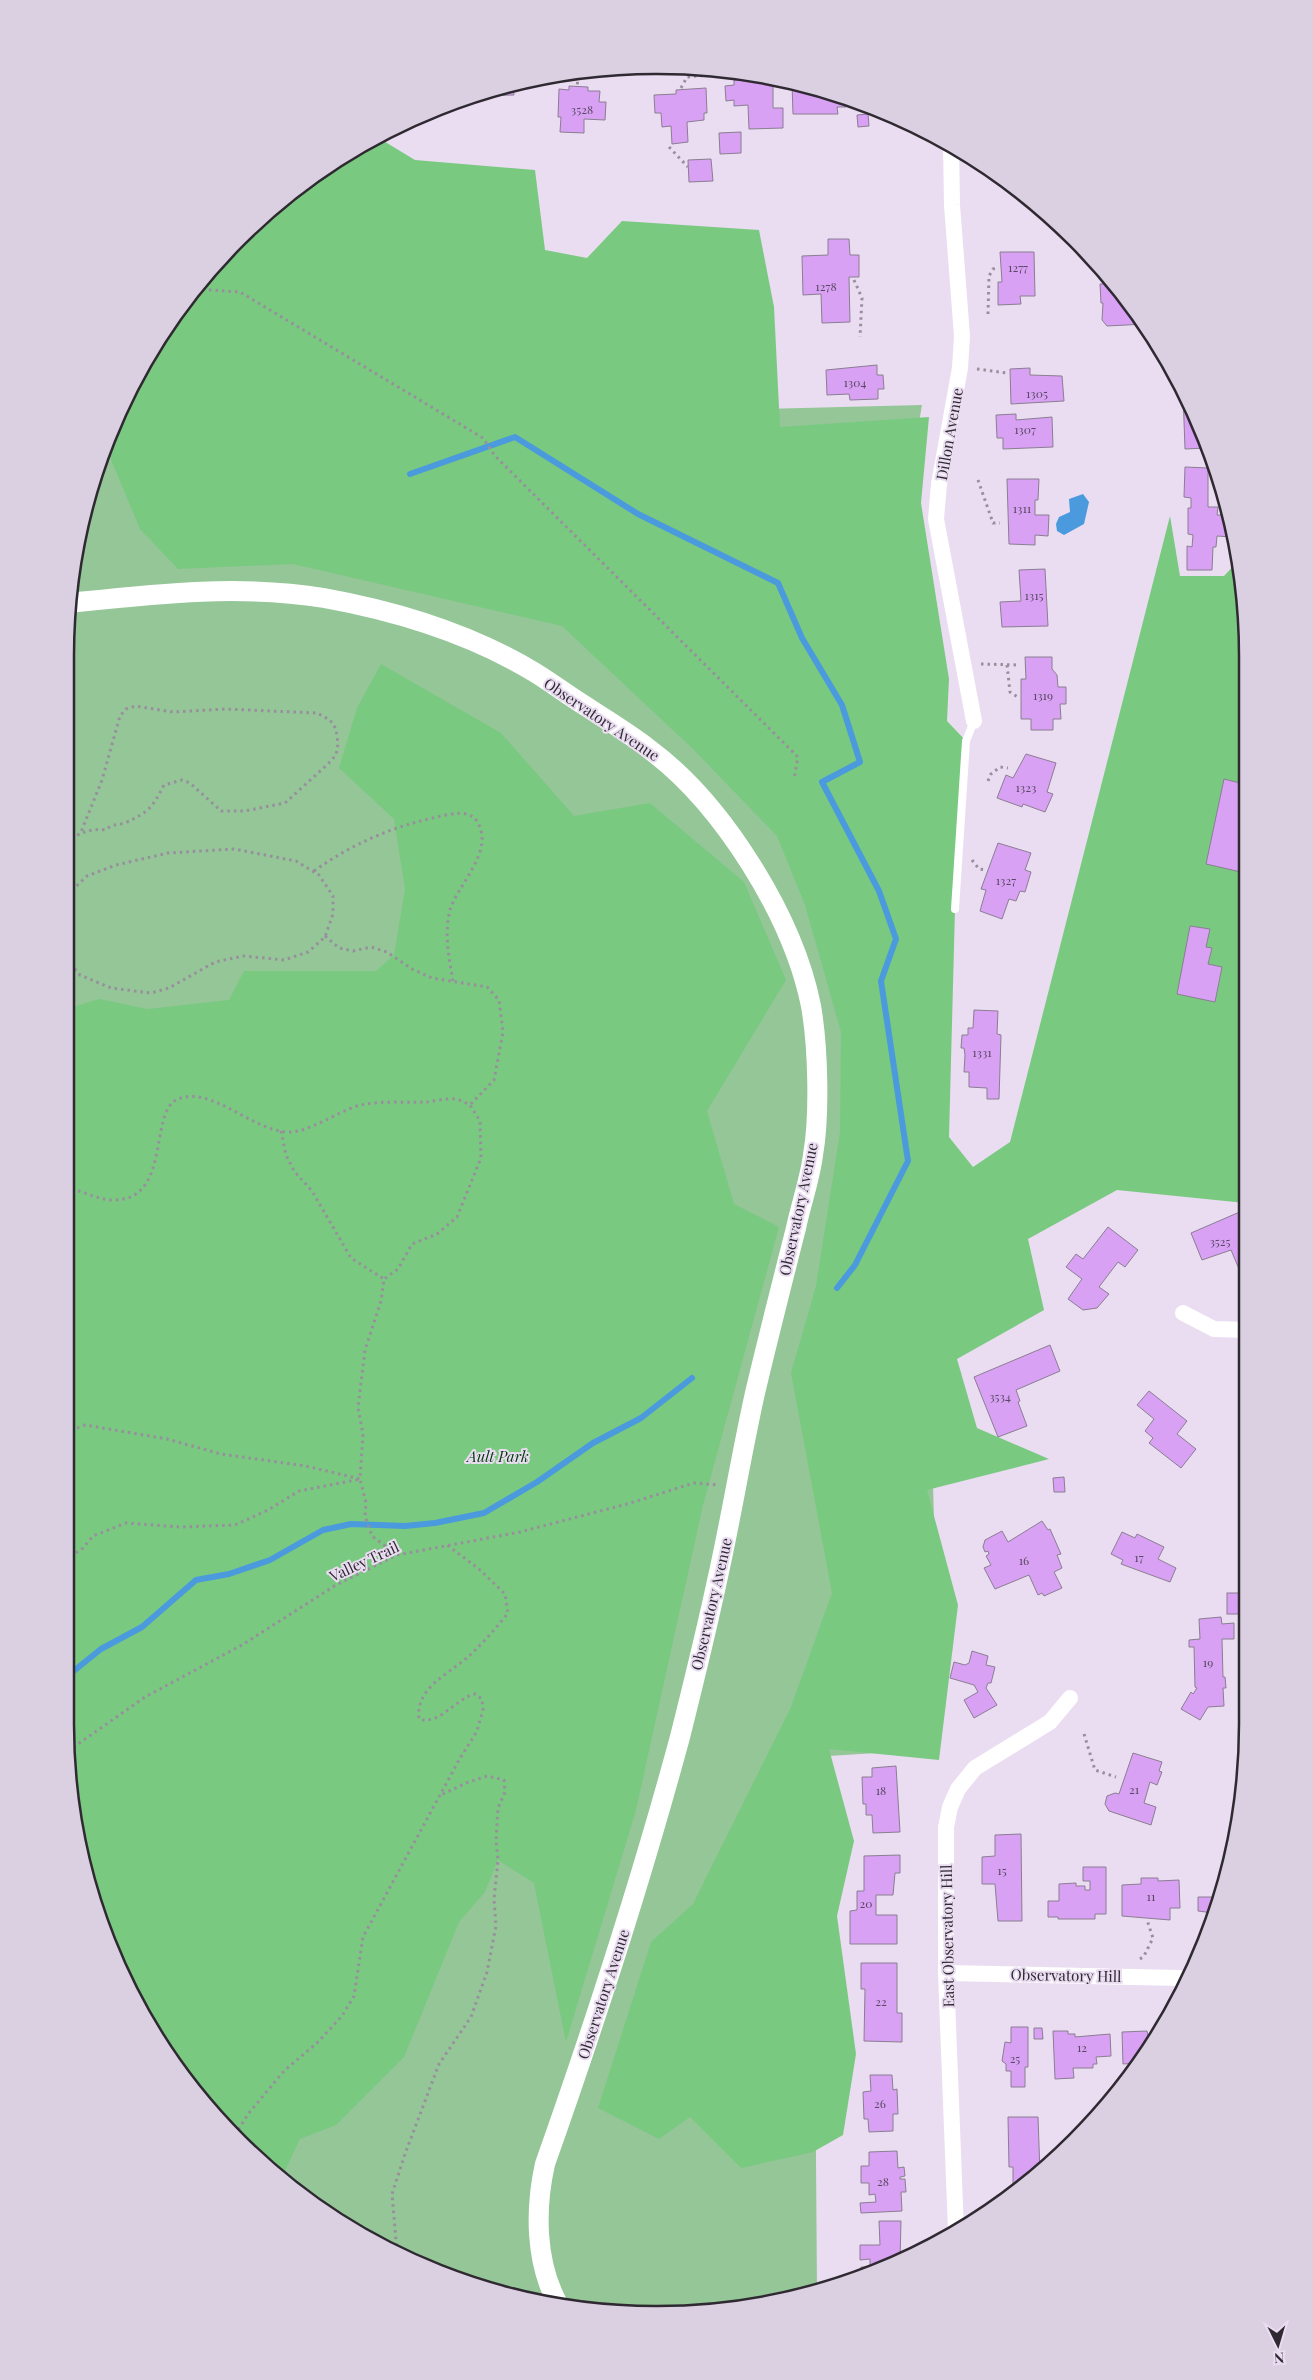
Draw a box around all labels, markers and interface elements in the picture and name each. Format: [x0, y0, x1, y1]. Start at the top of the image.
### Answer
house number: 3528 [571, 101, 593, 117]
house number: 1277 [1008, 259, 1028, 275]
house number: 1278 [815, 278, 837, 294]
house number: 1304 [844, 374, 866, 390]
house number: 1305 [1026, 385, 1048, 401]
street label: Dillon Avenue [931, 386, 967, 482]
house number: 1307 [1014, 421, 1036, 437]
house number: 1311 [1013, 500, 1032, 516]
house number: 1315 [1025, 587, 1043, 603]
street label: Observatory Avenue [540, 673, 664, 765]
house number: 1319 [1033, 687, 1053, 703]
house number: 1323 [1016, 779, 1036, 795]
house number: 1327 [996, 872, 1016, 888]
house number: 1331 [972, 1044, 992, 1060]
street label: Observatory Avenue [774, 1141, 822, 1277]
house number: 3525 [1209, 1233, 1231, 1249]
house number: 3534 [989, 1388, 1011, 1404]
park label: Ault Park [465, 1446, 529, 1466]
street label: Valley Trail [325, 1536, 402, 1586]
street label: Observatory Avenue [686, 1536, 736, 1672]
house number: 17 [1134, 1549, 1144, 1565]
house number: 16 [1019, 1552, 1029, 1568]
house number: 19 [1203, 1654, 1213, 1670]
house number: 21 [1129, 1781, 1140, 1797]
house number: 18 [876, 1782, 886, 1798]
house number: 15 [997, 1862, 1007, 1878]
street label: East Observatory Hill [936, 1864, 958, 2008]
house number: 11 [1147, 1888, 1156, 1904]
house number: 20 [860, 1895, 872, 1911]
street label: Observatory Avenue [573, 1927, 633, 2061]
street label: Observatory Hill [1010, 1964, 1122, 1986]
house number: 22 [875, 1993, 887, 2009]
house number: 12 [1077, 2039, 1087, 2055]
house number: 25 [1010, 2050, 1020, 2066]
house number: 26 [874, 2095, 886, 2111]
house number: 28 [877, 2173, 889, 2189]
north arrow [1253, 2320, 1303, 2370]
text: N [1273, 2349, 1285, 2368]

